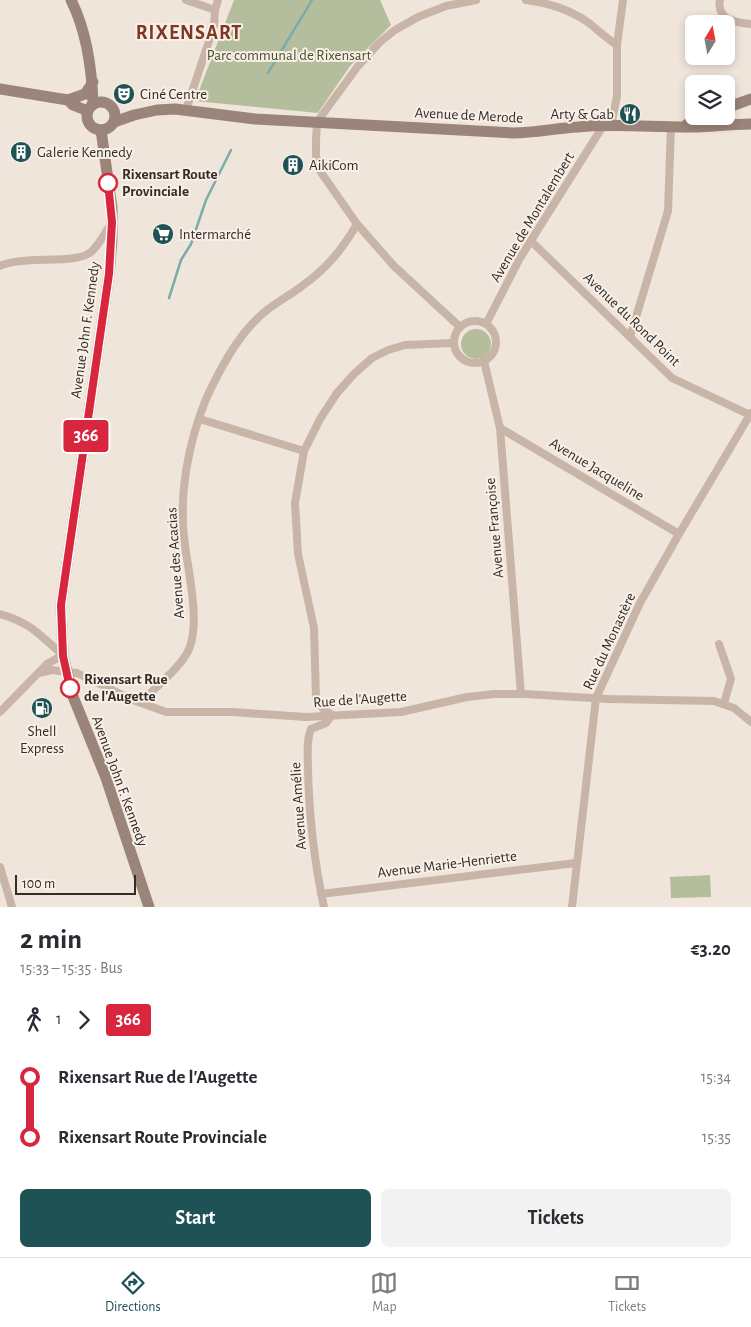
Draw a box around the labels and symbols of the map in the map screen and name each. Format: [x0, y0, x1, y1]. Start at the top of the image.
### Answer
north arrow [685, 15, 735, 65]
district label: RIXENSART [136, 23, 242, 43]
park label: Parc communal de Rixensart [207, 48, 371, 63]
theatre icon: Ciné Centre [112, 82, 136, 106]
place label: Ciné Centre [140, 87, 207, 102]
restaurant icon: Arty & Gab [618, 102, 642, 126]
street label: Avenue de Merode [414, 105, 524, 126]
place label: Arty & Gab [551, 107, 614, 122]
building icon: Galerie Kennedy [9, 140, 33, 164]
place label: Galerie Kennedy [37, 145, 133, 160]
street label: Avenue de Montalembert [488, 150, 577, 285]
building icon: AikiCom [281, 153, 305, 177]
place label: AikiCom [309, 158, 359, 173]
place label: Rixensart Route Provinciale [122, 167, 218, 199]
marker: Rixensart Route Provinciale [98, 173, 118, 193]
supermarket icon: Intermarché [151, 222, 175, 246]
place label: Intermarché [179, 227, 251, 242]
street label: Avenue John F. Kennedy [68, 260, 103, 399]
street label: Avenue du Rond Point [580, 270, 683, 369]
line badge: 366 [57, 420, 115, 452]
street label: Avenue Jacqueline [547, 435, 647, 504]
street label: Avenue Françoise [483, 477, 506, 579]
street label: Avenue des Acacias [164, 507, 187, 619]
street label: Rue du Monastère [580, 590, 639, 692]
place label: Rixensart Rue de l'Augette [84, 672, 167, 704]
marker: Rixensart Rue de l'Augette [60, 678, 80, 698]
street label: Rue de l'Augette [313, 689, 408, 710]
fuel station icon: Shell Express [30, 696, 54, 720]
street label: Avenue John F. Kennedy [89, 714, 150, 849]
place label: Shell Express [20, 724, 64, 756]
street label: Avenue Amélie [288, 762, 309, 850]
street label: Avenue Marie-Henriette [376, 848, 518, 880]
scale bar [15, 872, 136, 895]

